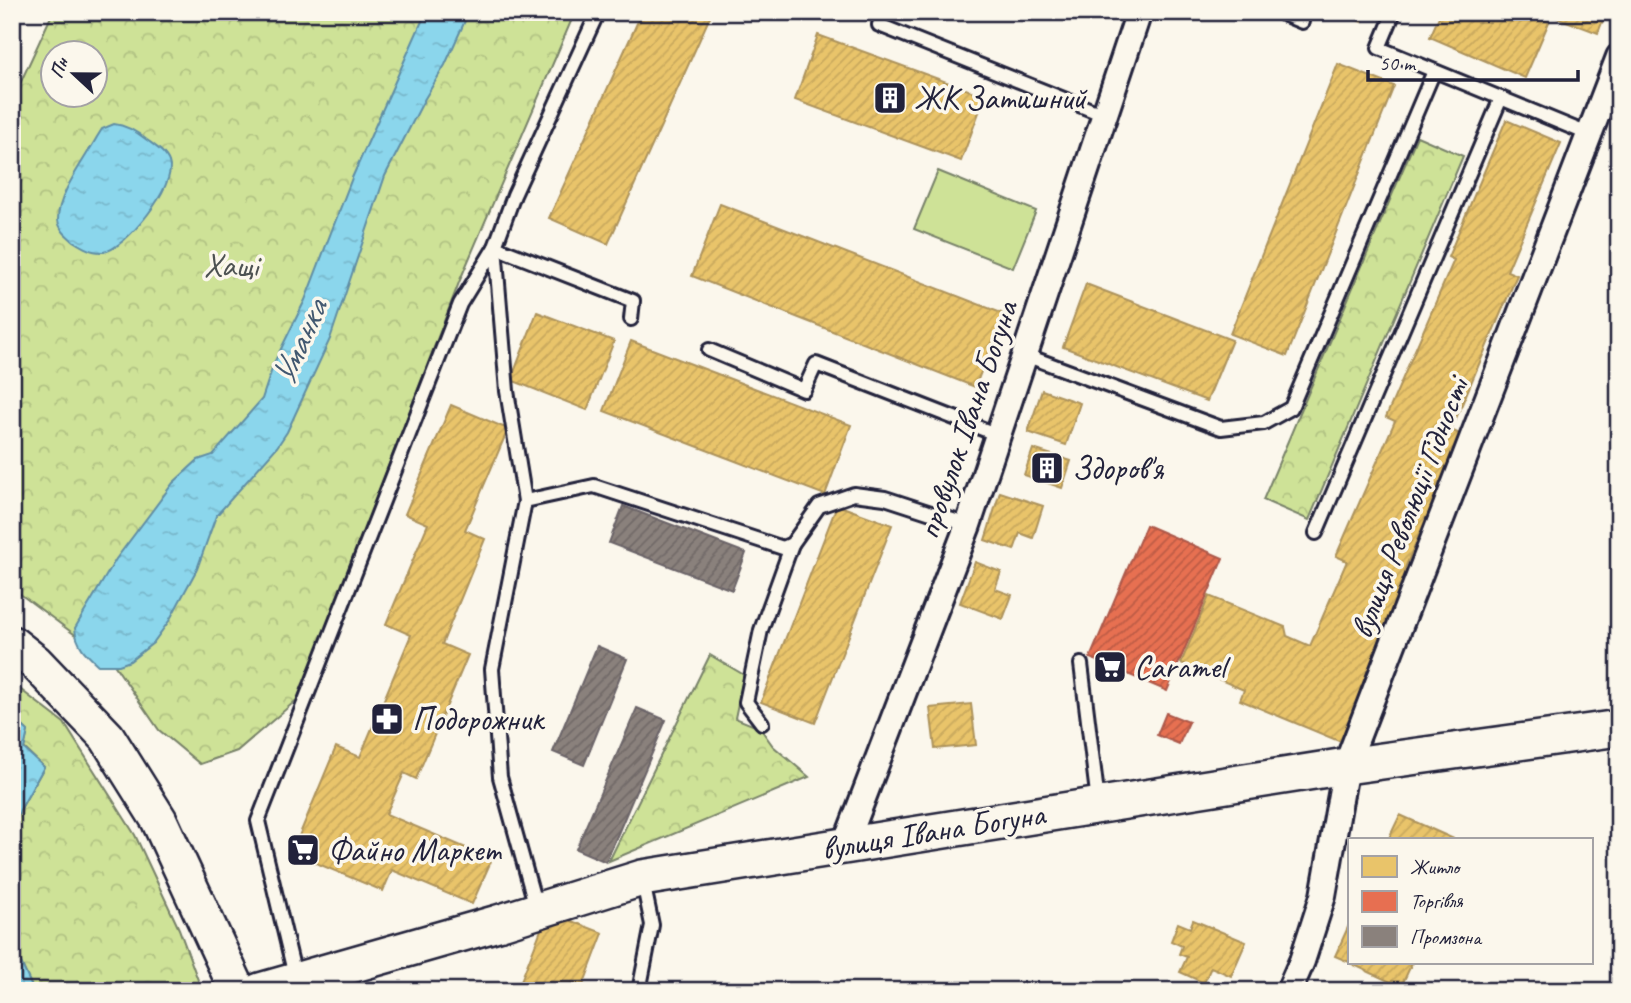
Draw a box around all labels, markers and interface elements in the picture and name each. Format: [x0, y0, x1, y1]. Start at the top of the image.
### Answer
north arrow [38, 38, 108, 108]
scale bar [1368, 38, 1578, 82]
text: 50 m [1379, 50, 1417, 76]
text: Пн [44, 53, 75, 82]
place label: ЖК Затишний [914, 77, 1088, 119]
building icon: ЖК Затишний [871, 79, 909, 117]
park label: Хащі [204, 244, 262, 286]
water label: Уманка [260, 290, 339, 393]
street label: провулок Івана Богуна [907, 294, 1028, 544]
street label: вулиця Революції Гідності [1340, 368, 1479, 644]
place label: Здоров'я [1072, 447, 1164, 489]
building icon: Здоров'я [1028, 449, 1066, 487]
place label: Caramel [1134, 646, 1231, 688]
supermarket icon: Caramel [1091, 648, 1129, 686]
place label: Подорожник [412, 698, 546, 740]
pharmacy icon: Подорожник [368, 700, 406, 738]
street label: вулиця Івана Богуна [819, 792, 1049, 869]
place label: Файно Маркет [328, 829, 502, 871]
supermarket icon: Файно Маркет [284, 831, 322, 869]
legend [1348, 838, 1592, 964]
text: Житло [1410, 854, 1462, 880]
text: Торгівля [1410, 888, 1464, 914]
text: Промзона [1410, 924, 1483, 950]

